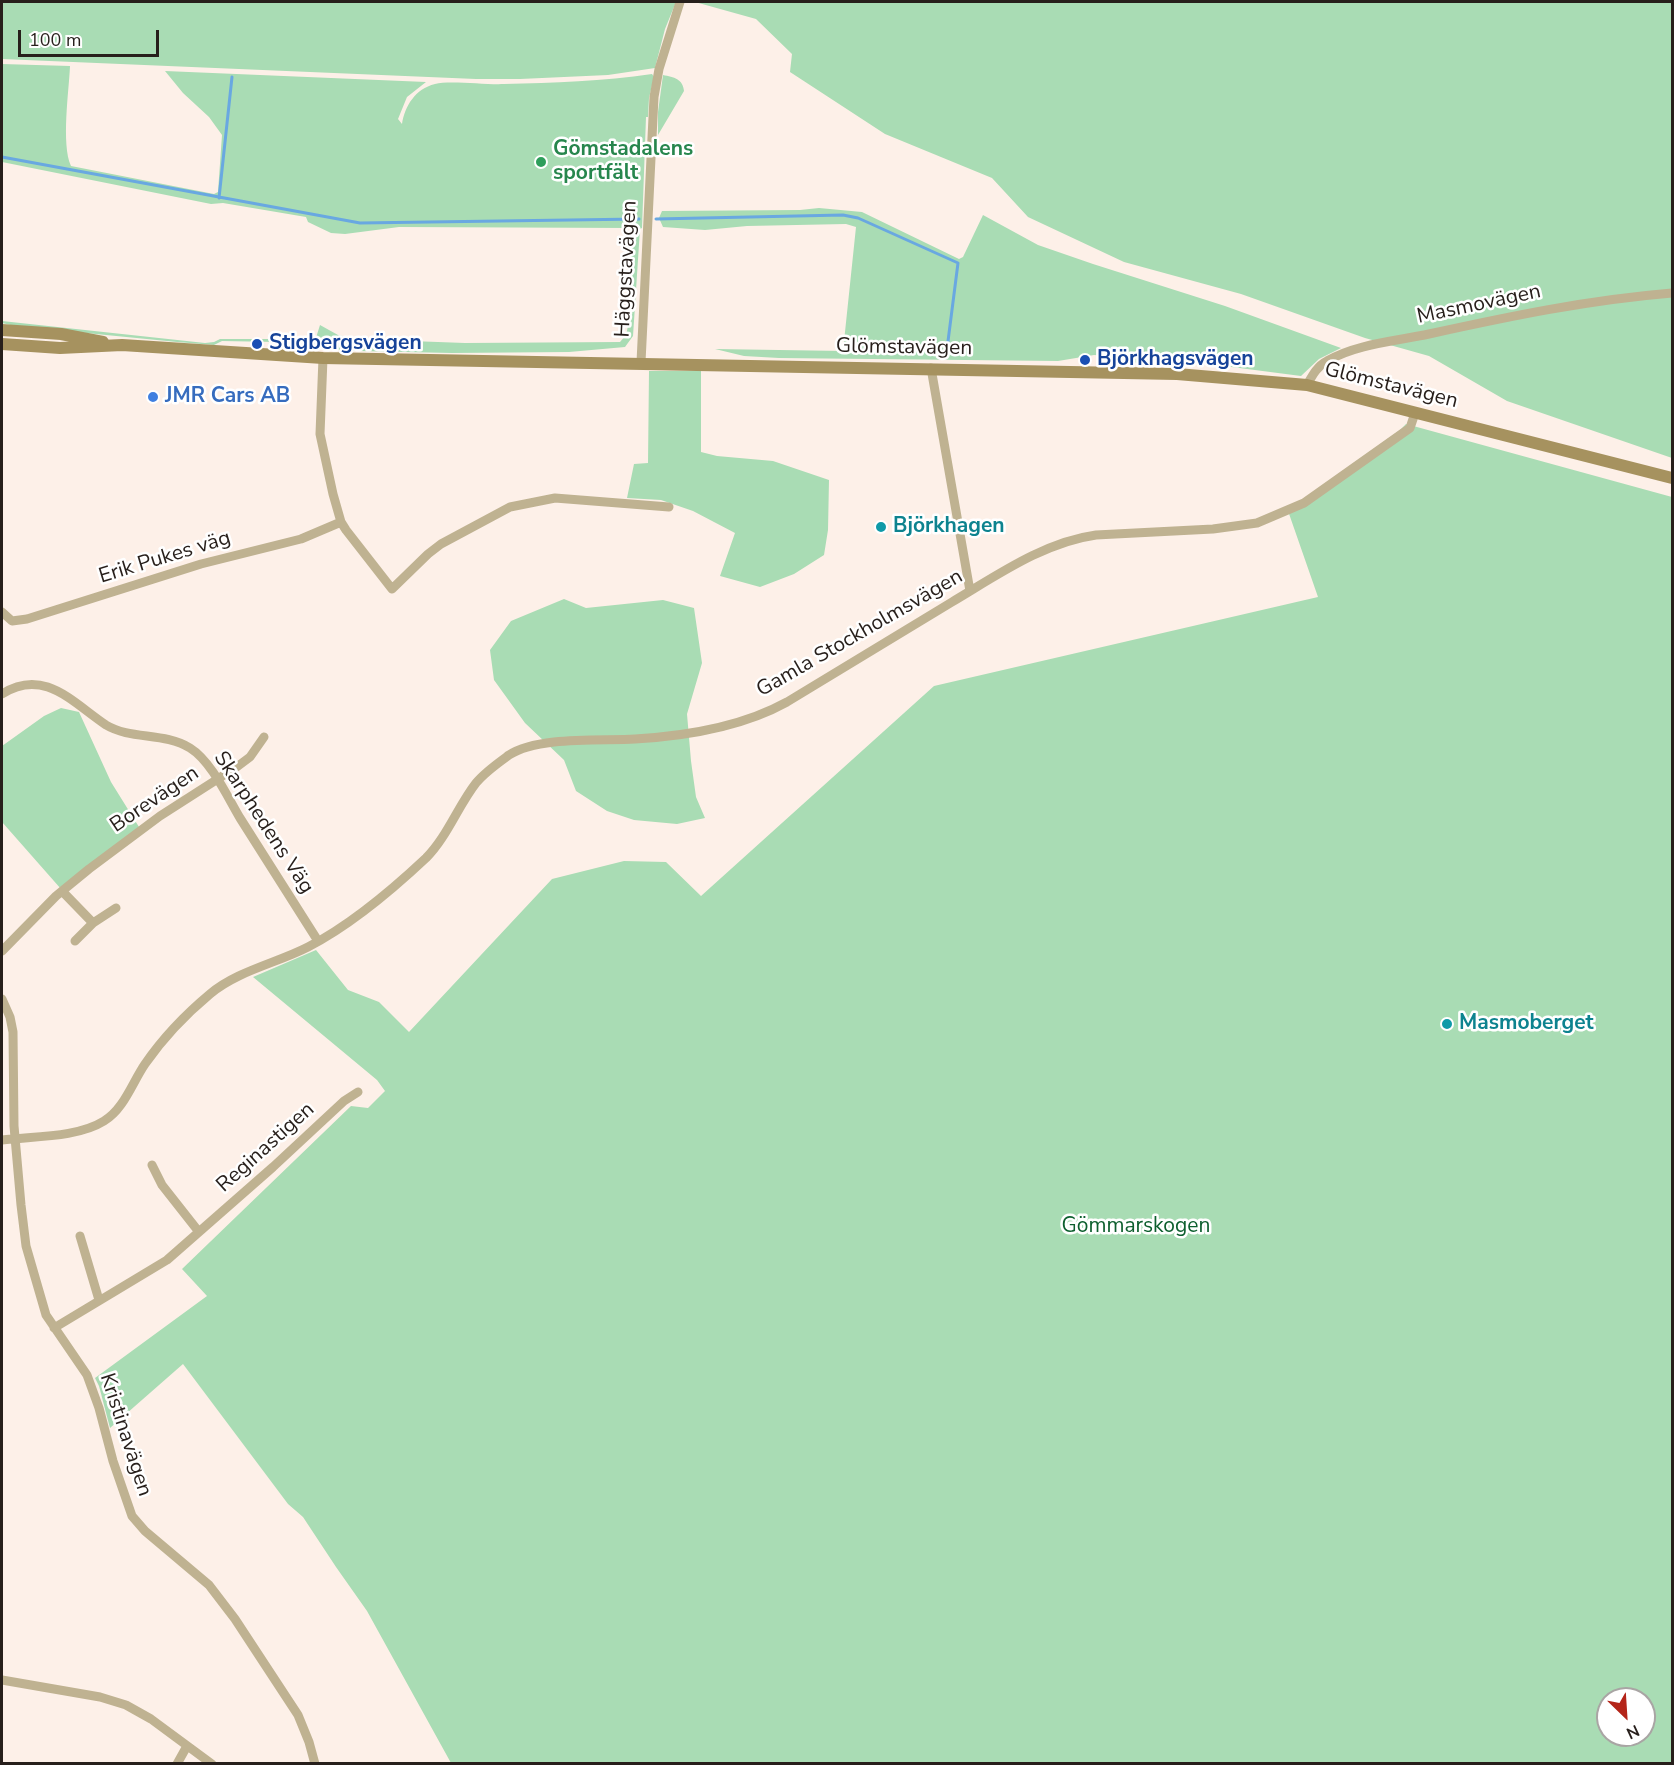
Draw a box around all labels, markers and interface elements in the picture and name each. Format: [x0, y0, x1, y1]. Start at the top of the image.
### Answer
scale bar [21, 18, 162, 56]
text: 100 m [29, 28, 81, 52]
place label: Gömstadalens sportfält [553, 137, 693, 187]
marker: Gömstadalens sportfält [534, 155, 548, 169]
street label: Häggstavägen [611, 200, 643, 338]
street label: Masmovägen [1415, 280, 1543, 330]
place label: Stigbergsvägen [269, 331, 422, 357]
street label: Glömstavägen [836, 334, 972, 362]
marker: Stigbergsvägen [250, 337, 264, 351]
place label: Björkhagsvägen [1097, 347, 1254, 373]
marker: Björkhagsvägen [1078, 353, 1092, 367]
street label: Glömstavägen [1322, 357, 1460, 415]
place label: JMR Cars AB [165, 384, 290, 410]
marker: JMR Cars AB [146, 390, 160, 404]
place label: Björkhagen [893, 514, 1005, 540]
marker: Björkhagen [874, 520, 888, 534]
street label: Erik Pukes väg [96, 526, 234, 590]
street label: Gamla Stockholmsvägen [752, 565, 968, 703]
street label: Skarphedens Väg [208, 747, 318, 899]
street label: Borevägen [106, 761, 204, 839]
place label: Masmoberget [1459, 1011, 1594, 1037]
marker: Masmoberget [1440, 1017, 1454, 1031]
street label: Reginastigen [212, 1098, 320, 1198]
park label: Gömmarskogen [1062, 1214, 1210, 1240]
street label: Kristinavägen [93, 1370, 157, 1500]
north arrow [1596, 1687, 1656, 1747]
text: N [1623, 1719, 1643, 1744]

